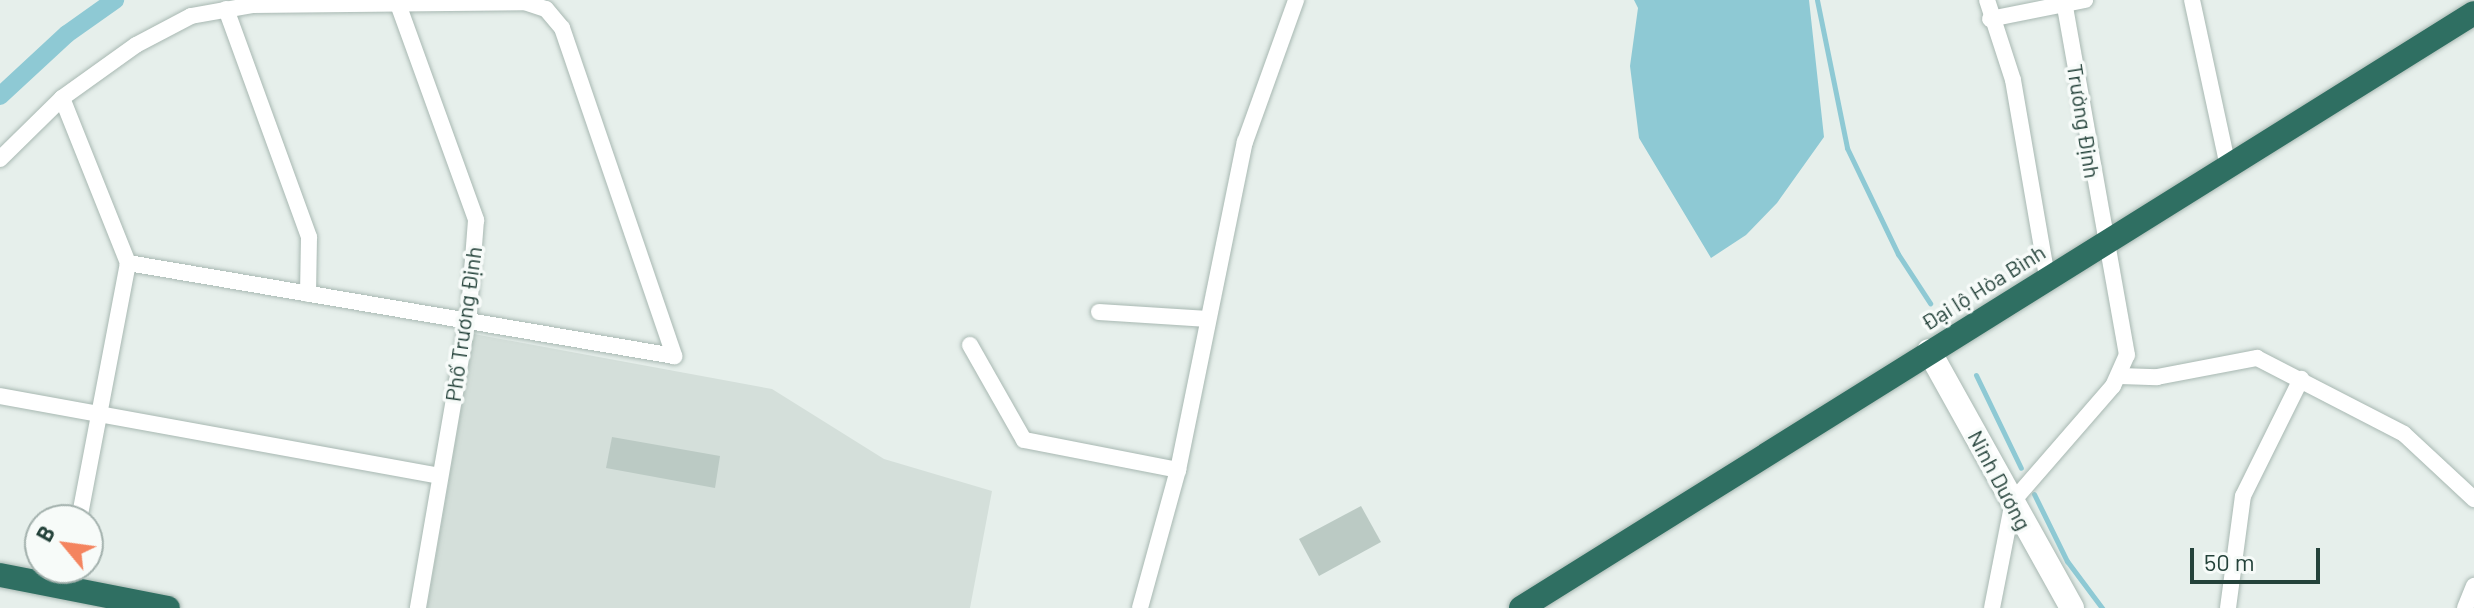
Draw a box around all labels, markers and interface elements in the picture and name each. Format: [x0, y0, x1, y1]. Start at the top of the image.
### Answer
street label: Trường Định [2062, 62, 2106, 180]
street label: Đại lộ Hòa Bình [1916, 238, 2050, 336]
street label: Phố Trương Định [439, 245, 487, 403]
street label: Ninh Dương [1963, 426, 2037, 534]
north arrow [24, 504, 104, 584]
text: B [30, 521, 59, 546]
scale bar [2194, 532, 2324, 582]
text: 50 m [2204, 547, 2255, 576]

